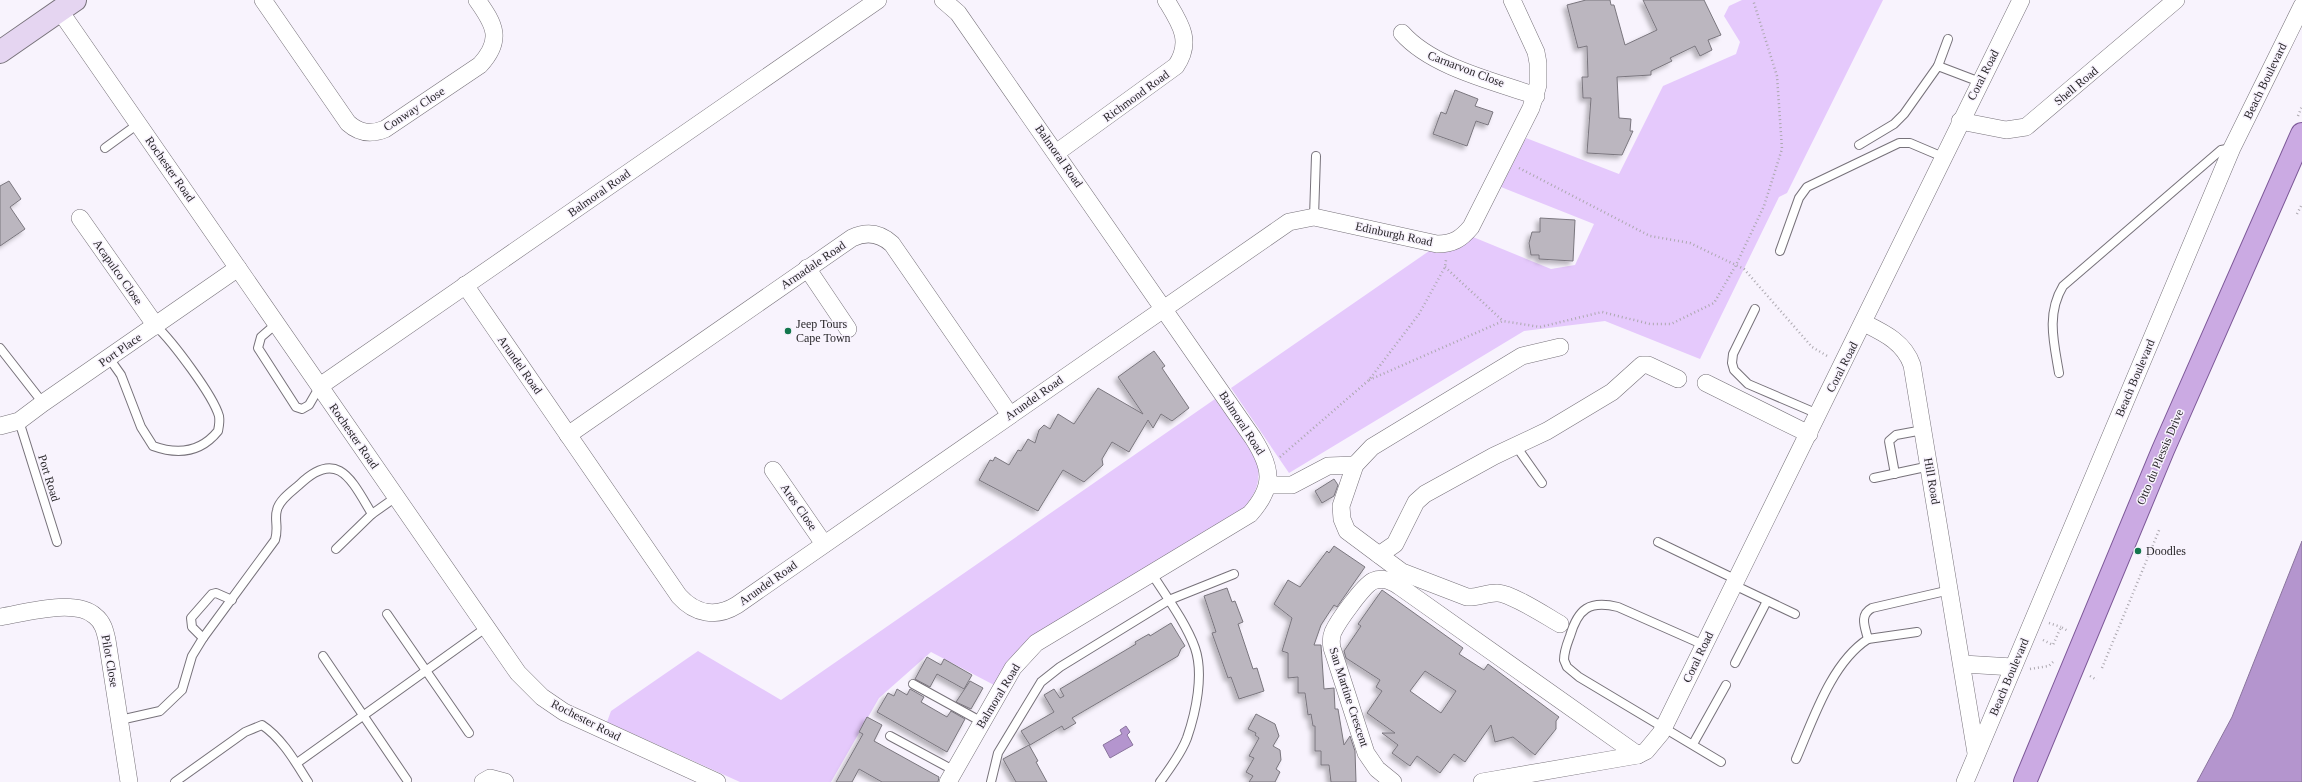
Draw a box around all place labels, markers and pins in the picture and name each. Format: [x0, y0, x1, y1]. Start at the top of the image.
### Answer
place label: Jeep Tours Cape Town [796, 317, 851, 345]
marker: Jeep Tours Cape Town [783, 326, 793, 336]
place label: Doodles [2146, 544, 2186, 558]
marker: Doodles [2133, 546, 2143, 556]

